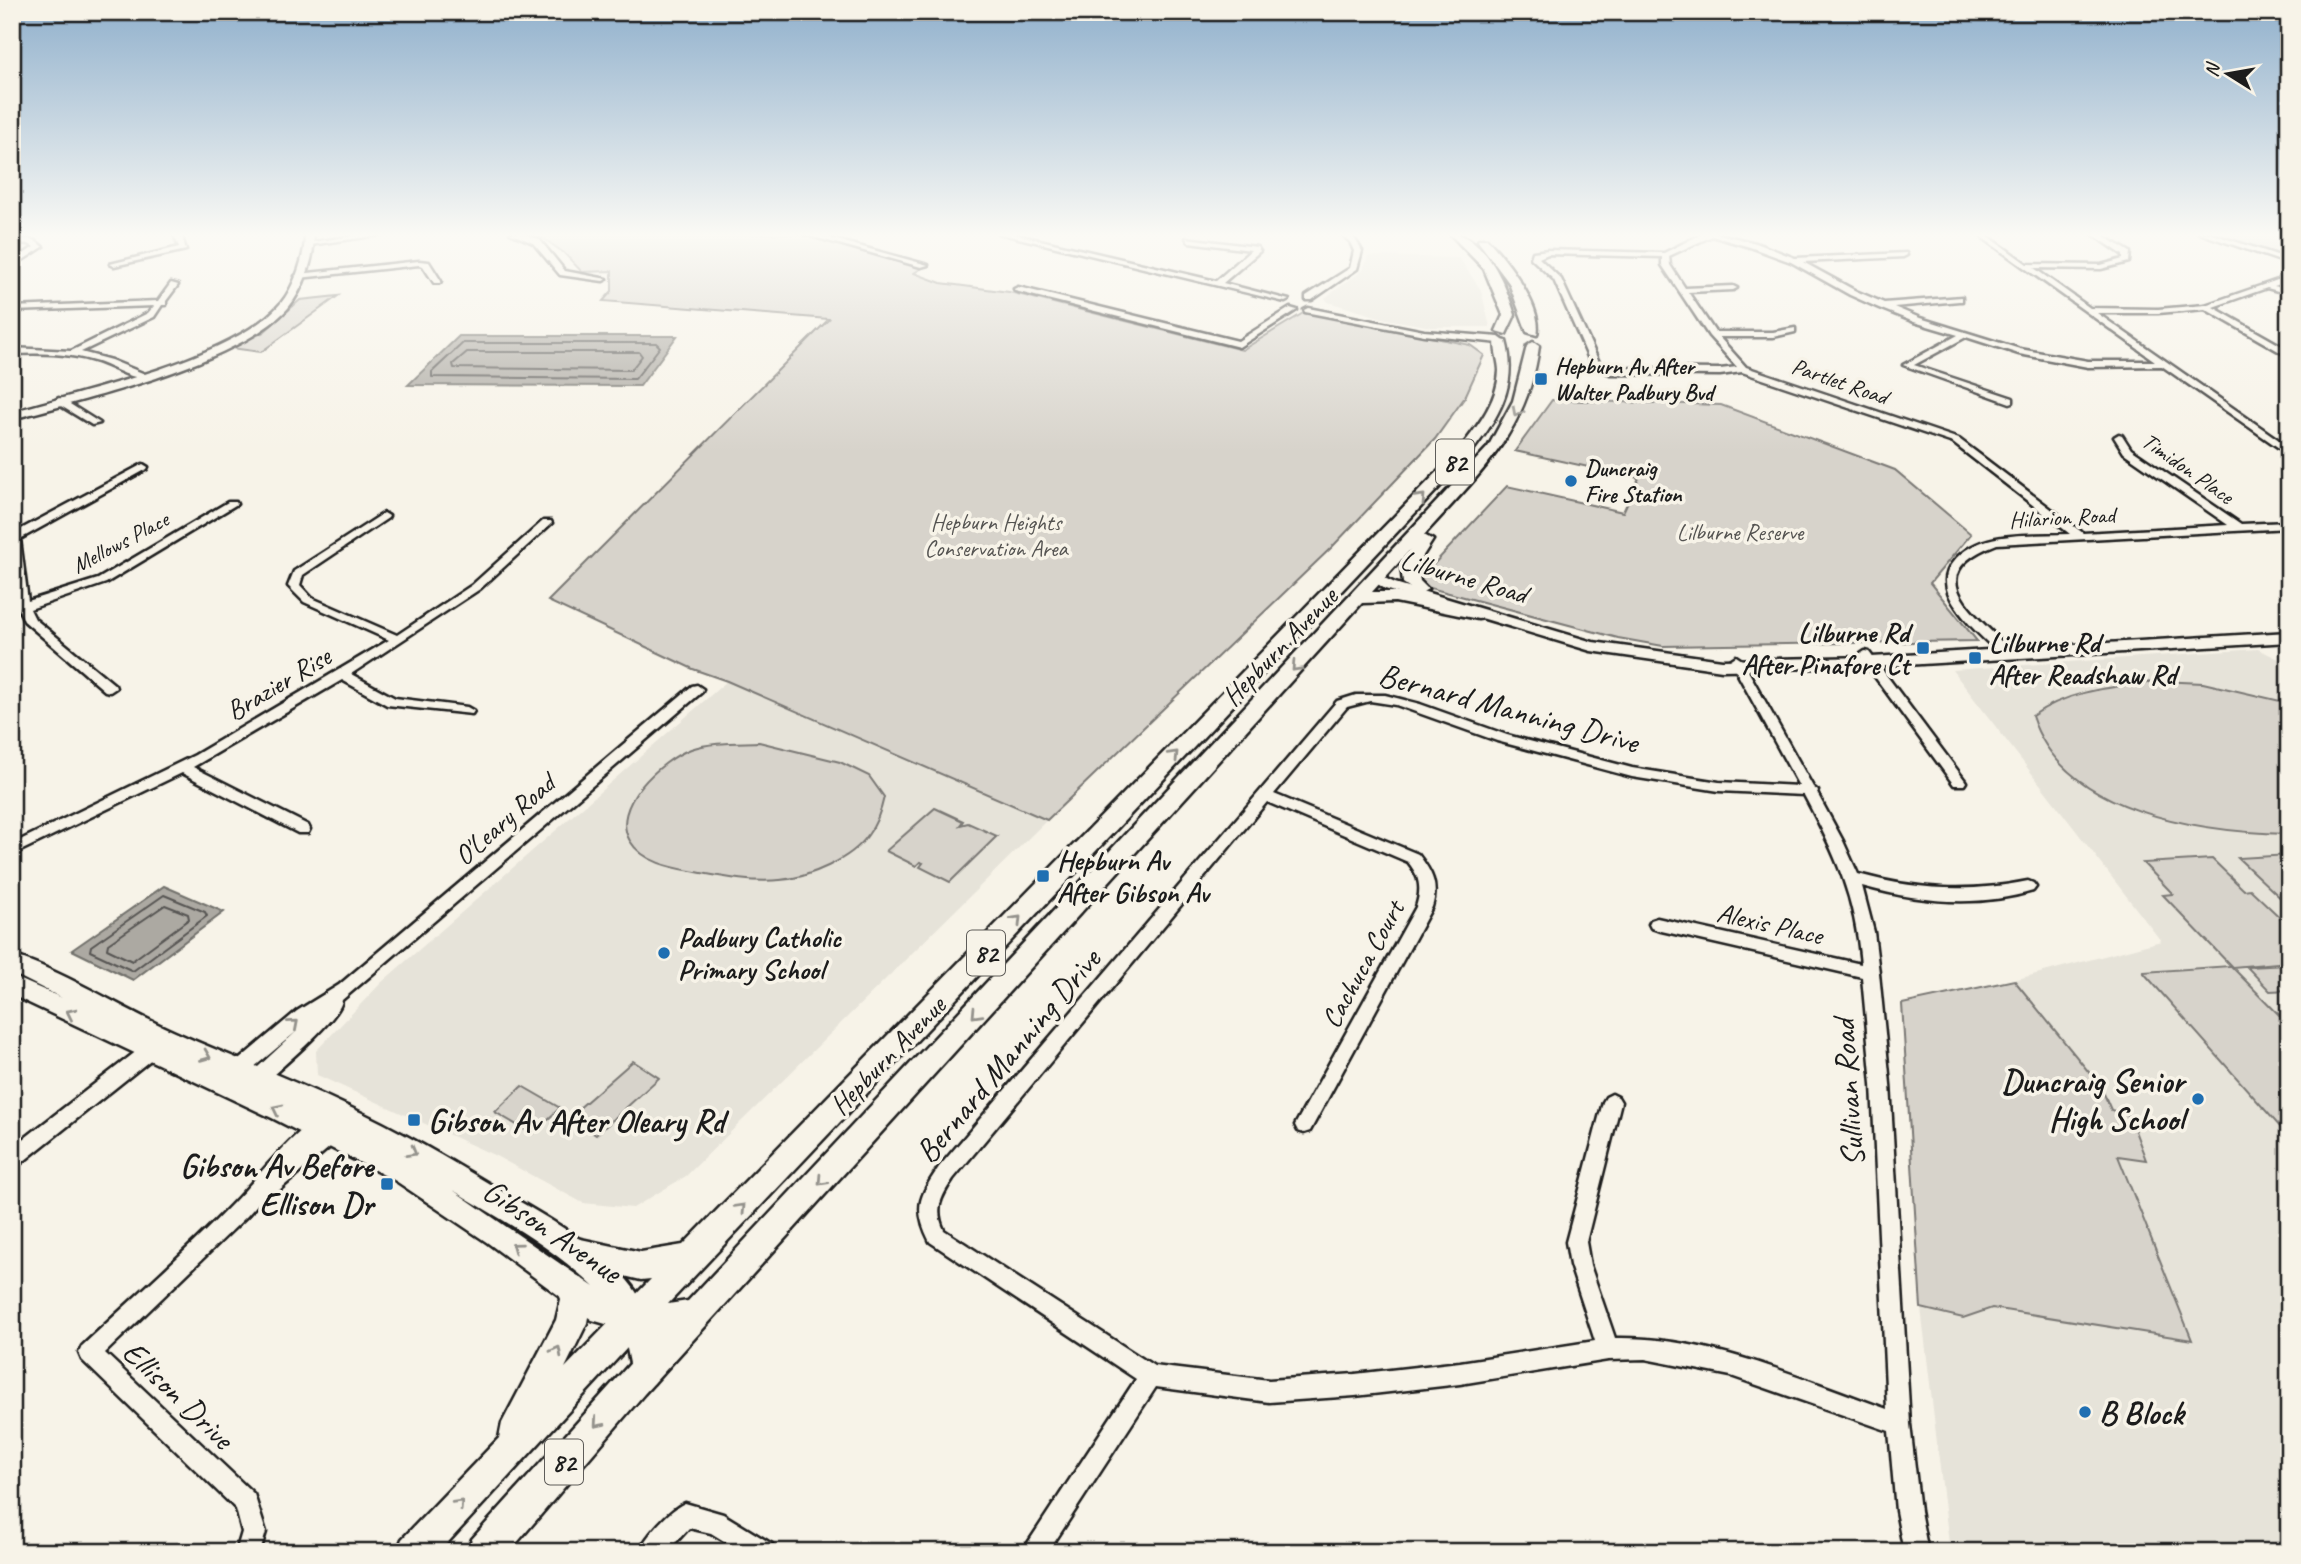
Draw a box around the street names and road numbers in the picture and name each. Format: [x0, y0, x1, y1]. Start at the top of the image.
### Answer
street label: Partlet Road [1788, 352, 1895, 413]
street label: Timidon Place [2136, 426, 2240, 511]
road number: 82 [1436, 440, 1474, 484]
street label: Hilarion Road [2008, 500, 2120, 535]
street label: Mellows Place [67, 504, 175, 580]
street label: Lilburne Road [1396, 542, 1535, 612]
street label: Hepburn Avenue [1214, 578, 1346, 713]
street label: Brazier Rise [220, 638, 338, 728]
street label: Bernard Manning Drive [1374, 653, 1645, 763]
street label: O'Leary Road [446, 763, 565, 873]
street label: Cachuca Court [1313, 892, 1413, 1034]
street label: Alexis Place [1714, 894, 1828, 953]
road number: 82 [967, 930, 1005, 976]
street label: Bernard Manning Drive [906, 938, 1111, 1171]
street label: Hepburn Avenue [822, 987, 954, 1122]
street label: Sullivan Road [1822, 1013, 1874, 1168]
street label: Gibson Avenue [475, 1169, 632, 1294]
street label: Ellison Drive [114, 1331, 245, 1460]
road number: 82 [545, 1440, 583, 1484]

